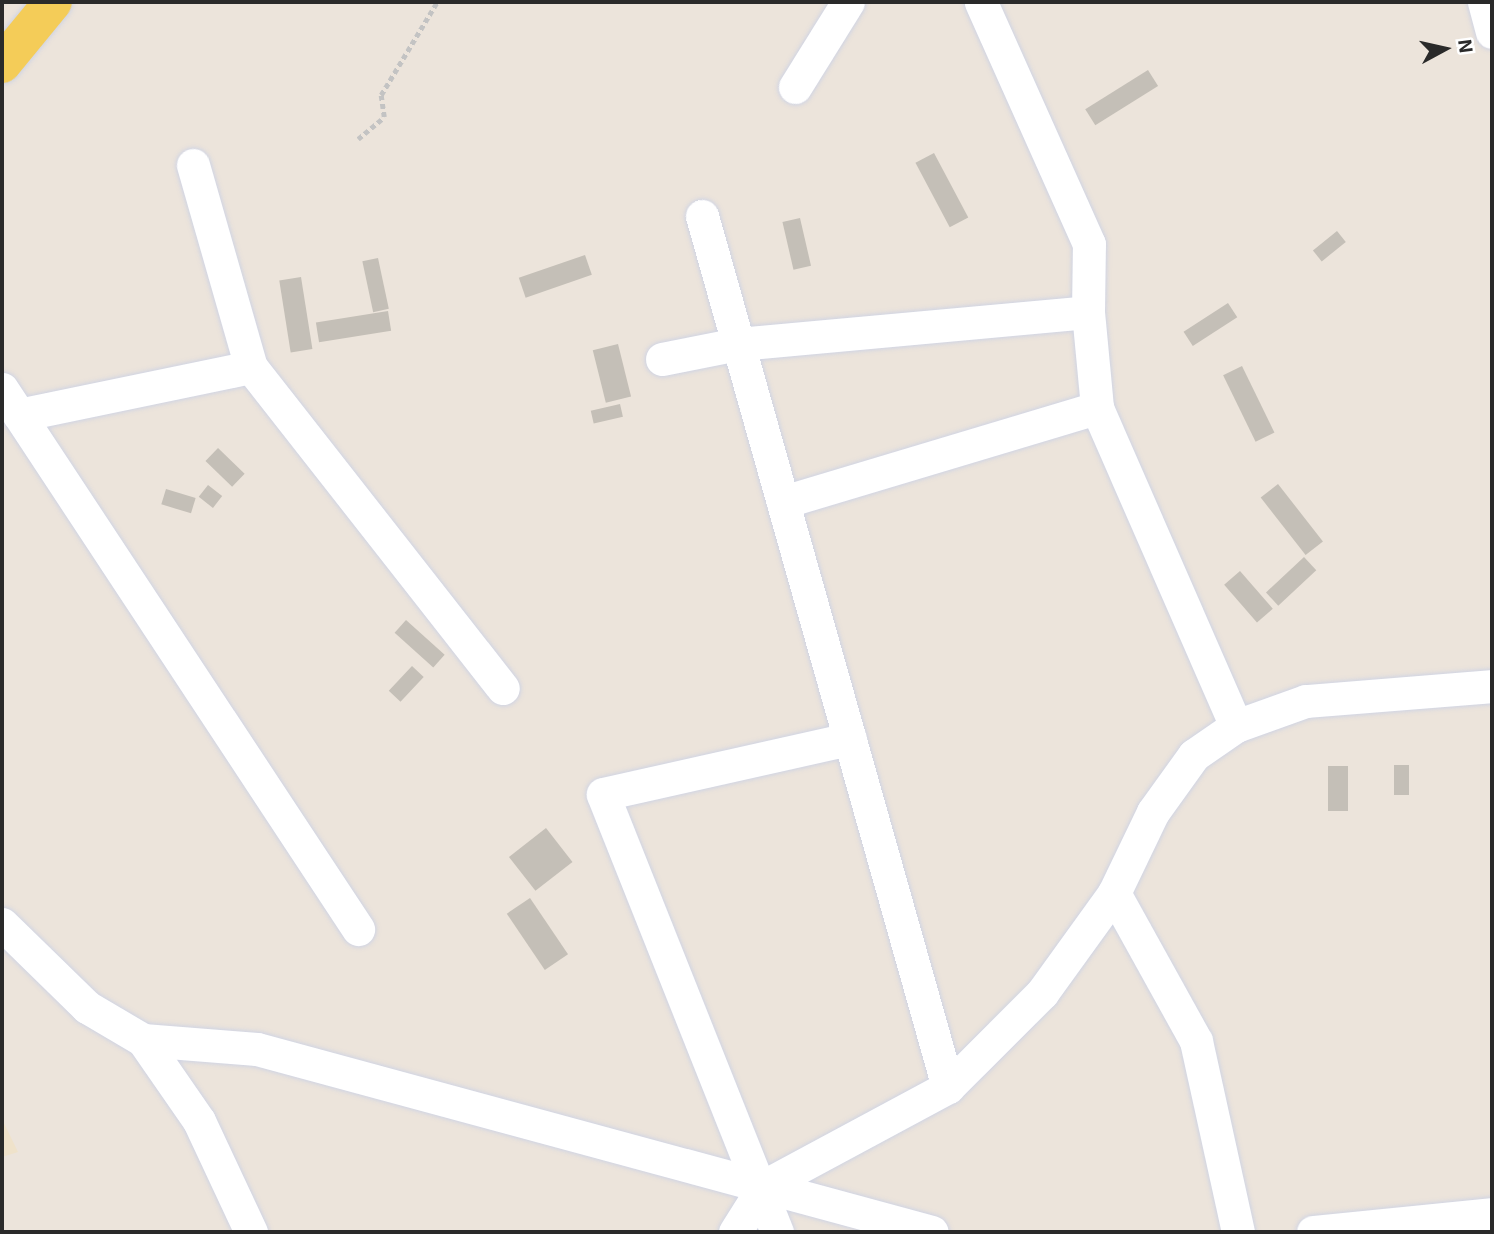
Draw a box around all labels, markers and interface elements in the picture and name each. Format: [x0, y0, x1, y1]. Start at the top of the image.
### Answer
north arrow [1410, 14, 1480, 84]
text: N [1454, 38, 1479, 54]

